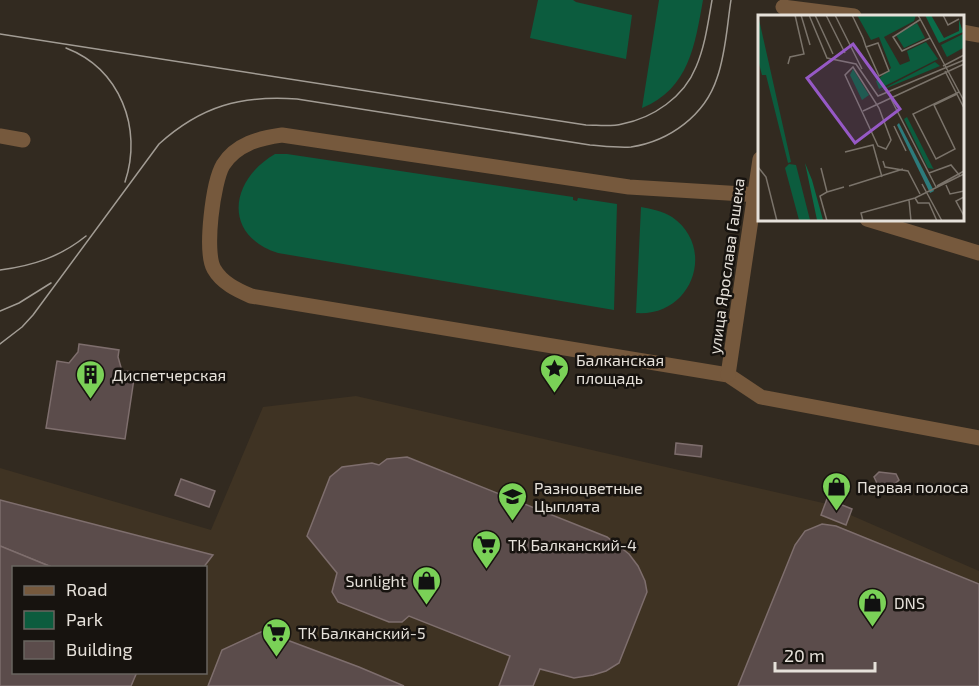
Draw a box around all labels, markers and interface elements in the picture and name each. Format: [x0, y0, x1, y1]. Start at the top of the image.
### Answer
inset map [758, 15, 964, 220]
street label: улица Ярослава Гашека [704, 177, 749, 355]
place label: Балканская площадь [576, 350, 664, 387]
place icon: Балканская площадь [539, 352, 571, 394]
building icon: Диспетчерская [75, 358, 107, 400]
place label: Диспетчерская [112, 365, 226, 384]
shop icon: Первая полоса [820, 470, 852, 512]
place label: Первая полоса [857, 477, 969, 496]
place label: Разноцветные Цыплята [534, 478, 643, 515]
school or university icon: Разноцветные Цыплята [497, 480, 529, 522]
supermarket icon: ТК Балканский-4 [471, 528, 503, 570]
place label: ТК Балканский-4 [508, 535, 637, 554]
shop icon: Sunlight [411, 564, 443, 606]
legend [12, 566, 207, 674]
place label: Sunlight [346, 571, 406, 590]
text: Road [66, 578, 107, 600]
shop icon: DNS [857, 586, 889, 628]
place label: DNS [894, 593, 925, 612]
text: Park [66, 608, 103, 630]
supermarket icon: ТК Балканский-5 [261, 616, 293, 658]
place label: ТК Балканский-5 [298, 623, 426, 642]
scale bar [775, 635, 876, 673]
text: Building [66, 638, 133, 660]
text: 20 m [784, 644, 825, 666]

